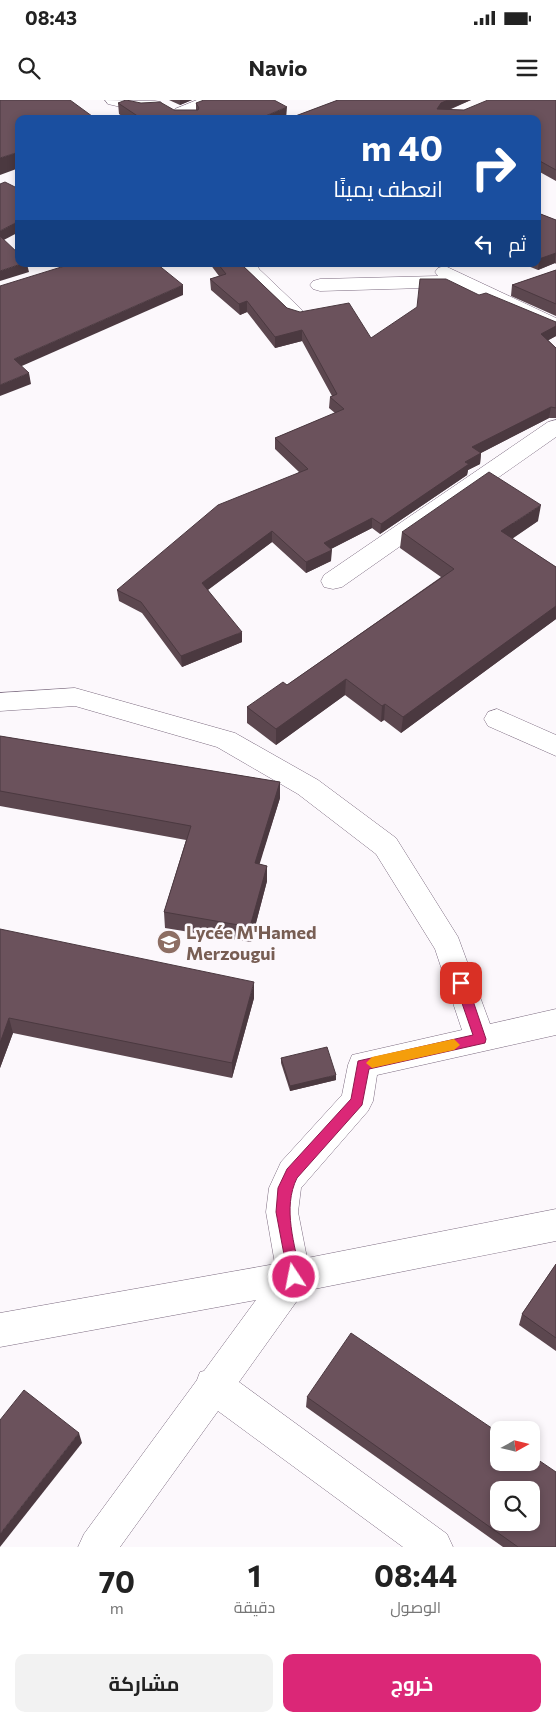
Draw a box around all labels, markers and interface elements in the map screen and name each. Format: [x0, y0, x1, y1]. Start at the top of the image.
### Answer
text: 08:43 [25, 6, 77, 29]
icon: search [15, 54, 43, 82]
text: Navio [248, 54, 308, 81]
icon: menu [513, 54, 541, 82]
text: 40 m [361, 125, 443, 168]
icon: right [461, 135, 526, 200]
text: انعطف يمينًا [333, 175, 443, 202]
icon: left [470, 230, 498, 258]
text: ثم [508, 232, 526, 255]
place label: Lycée M'Hamed Merzougui [186, 921, 317, 964]
school or university icon: Lycée M'Hamed Merzougui [156, 929, 182, 955]
pin [440, 962, 482, 1004]
icon: arrive [447, 969, 475, 997]
position arrow [267, 1250, 319, 1302]
north arrow [490, 1421, 540, 1471]
map controls [490, 1421, 540, 1531]
button: search [490, 1481, 540, 1531]
text: 1 [248, 1556, 261, 1593]
text: 08:44 [374, 1556, 457, 1593]
text: 70 [99, 1562, 135, 1599]
text: دقيقة [234, 1597, 275, 1616]
text: الوصول [390, 1597, 441, 1616]
text: m [110, 1598, 124, 1617]
button: مشاركة [15, 1654, 273, 1712]
button: خروج [283, 1654, 541, 1712]

